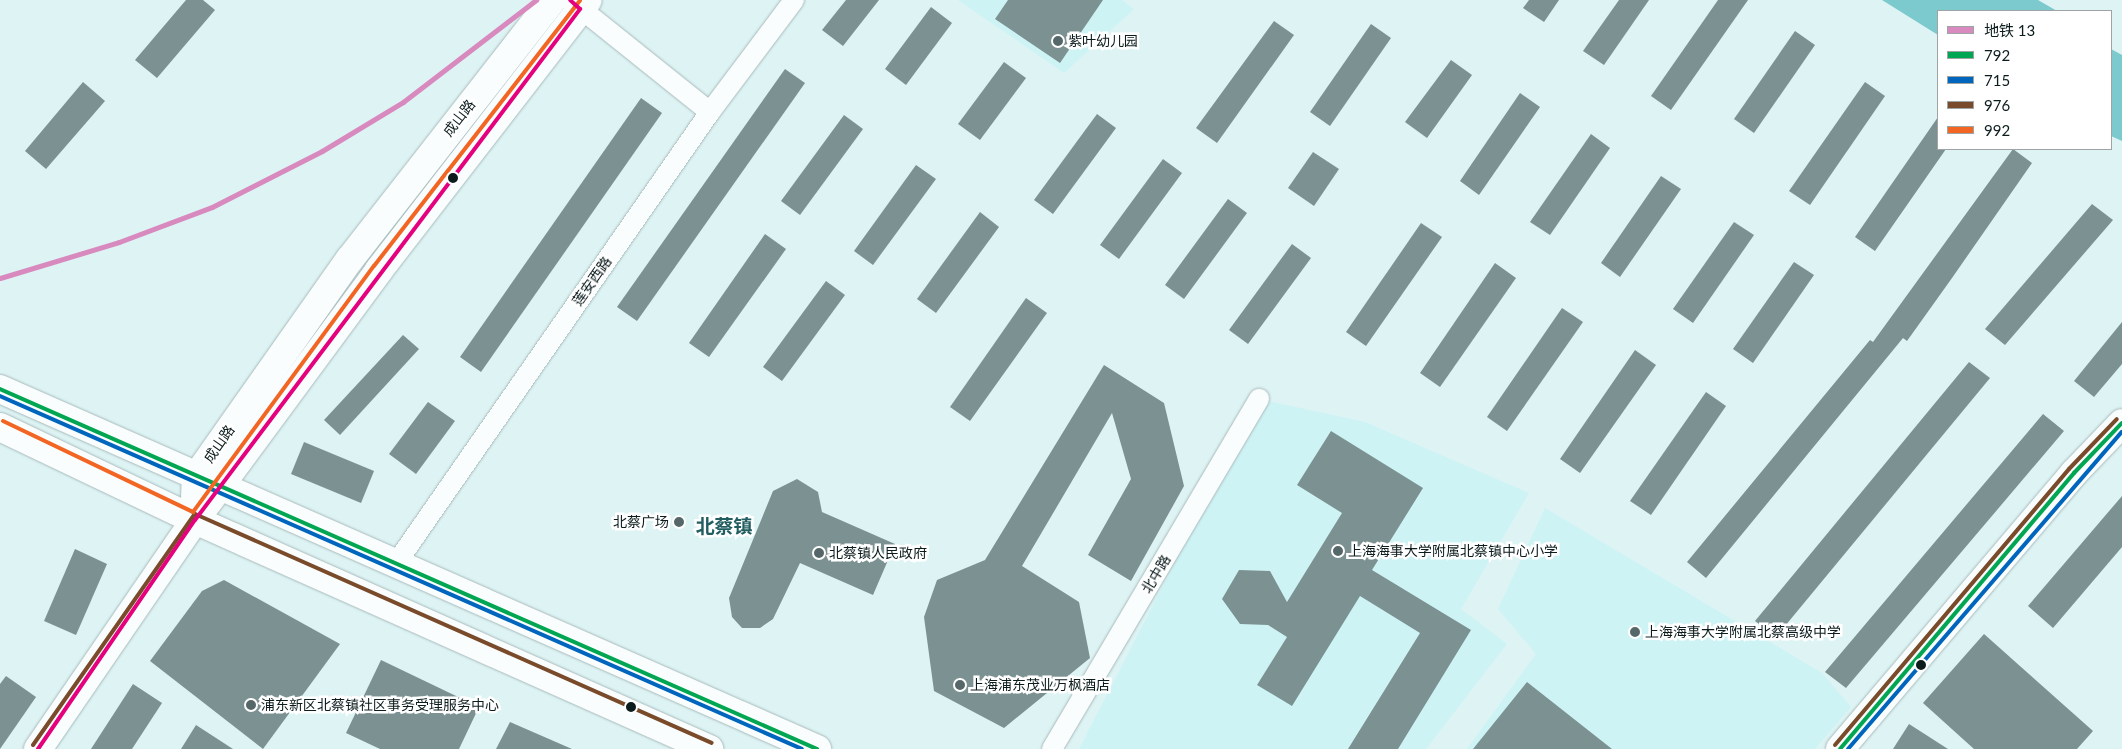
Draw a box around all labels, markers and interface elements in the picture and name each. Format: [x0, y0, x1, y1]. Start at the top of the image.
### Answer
legend [1937, 10, 2112, 150]
text: 地铁 13 [1984, 21, 2035, 39]
place label: 紫叶幼儿园 [1068, 33, 1138, 49]
marker: 紫叶幼儿园 [1052, 35, 1064, 47]
text: 792 [1984, 46, 2010, 64]
text: 715 [1984, 71, 2010, 89]
street label: 成山路 [439, 96, 479, 140]
text: 976 [1984, 96, 2010, 114]
text: 992 [1984, 121, 2010, 139]
unlabelled marker [448, 173, 458, 183]
street label: 莲安西路 [569, 253, 615, 309]
street label: 成山路 [200, 422, 238, 466]
place label: 北蔡广场 [613, 514, 669, 530]
district label: 北蔡镇 [696, 515, 752, 537]
marker: 北蔡广场 [673, 516, 685, 528]
place label: 上海海事大学附属北蔡镇中心小学 [1348, 543, 1558, 559]
place label: 北蔡镇人民政府 [829, 545, 927, 561]
marker: 上海海事大学附属北蔡镇中心小学 [1332, 545, 1344, 557]
marker: 北蔡镇人民政府 [813, 547, 825, 559]
street label: 北中路 [1138, 552, 1174, 596]
place label: 上海海事大学附属北蔡高级中学 [1645, 624, 1841, 640]
marker: 上海海事大学附属北蔡高级中学 [1629, 626, 1641, 638]
unlabelled marker [1916, 660, 1926, 670]
place label: 上海浦东茂业万枫酒店 [970, 677, 1110, 693]
marker: 上海浦东茂业万枫酒店 [954, 679, 966, 691]
place label: 浦东新区北蔡镇社区事务受理服务中心 [261, 697, 499, 713]
marker: 浦东新区北蔡镇社区事务受理服务中心 [245, 699, 257, 711]
unlabelled marker [626, 702, 636, 712]

